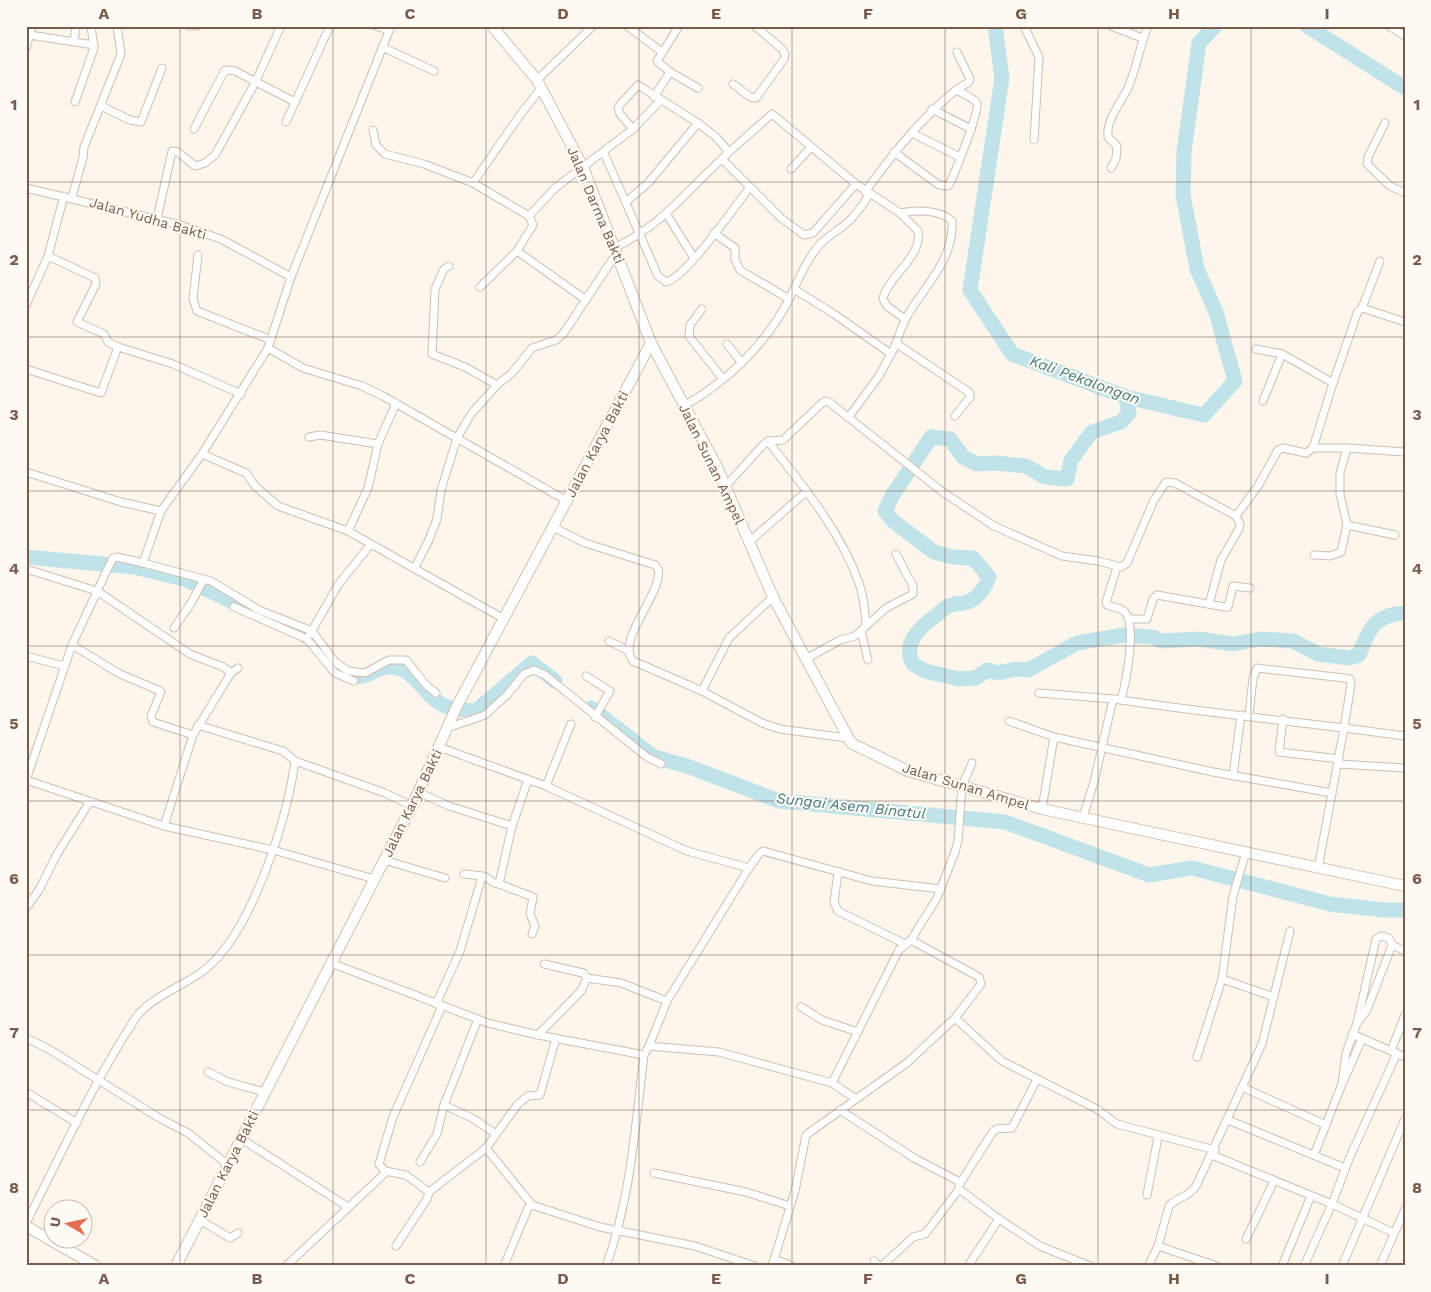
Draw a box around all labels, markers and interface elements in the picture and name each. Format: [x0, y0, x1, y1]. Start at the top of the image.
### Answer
text: A [99, 4, 110, 23]
text: B [252, 4, 263, 23]
text: C [405, 4, 416, 23]
text: D [557, 4, 569, 23]
text: E [711, 4, 721, 23]
text: F [863, 4, 873, 23]
text: G [1015, 4, 1027, 23]
text: H [1168, 4, 1180, 23]
text: I [1324, 4, 1330, 23]
text: 1 [11, 95, 17, 114]
text: 1 [1414, 95, 1420, 114]
street label: Jalan Darma Bakti [564, 144, 628, 266]
street label: Jalan Yudha Bakti [88, 194, 208, 242]
text: 2 [9, 250, 19, 269]
text: 2 [1412, 250, 1422, 269]
water label: Kali Pekalongan [1027, 352, 1143, 408]
street label: Jalan Karya Bakti [562, 388, 632, 500]
street label: Jalan Sunan Ampel [676, 401, 748, 527]
text: 3 [9, 405, 19, 424]
text: 3 [1412, 405, 1422, 424]
text: 4 [9, 559, 19, 578]
text: 4 [1412, 559, 1422, 578]
text: 5 [9, 714, 19, 733]
text: 5 [1412, 714, 1422, 733]
street label: Jalan Karya Bakti [379, 747, 445, 859]
street label: Jalan Sunan Ampel [901, 759, 1032, 813]
water label: Sungai Asem Binatul [775, 789, 927, 823]
text: 6 [9, 869, 19, 888]
text: 6 [1412, 869, 1422, 888]
text: 7 [9, 1023, 19, 1042]
text: 7 [1412, 1023, 1422, 1042]
street label: Jalan Karya Bakti [194, 1108, 262, 1220]
text: 8 [9, 1178, 19, 1197]
text: 8 [1412, 1178, 1422, 1197]
north arrow [42, 1200, 92, 1250]
text: U [46, 1216, 64, 1228]
text: A [99, 1269, 110, 1288]
text: B [252, 1269, 263, 1288]
text: C [405, 1269, 416, 1288]
text: D [557, 1269, 569, 1288]
text: E [711, 1269, 721, 1288]
text: F [863, 1269, 873, 1288]
text: G [1015, 1269, 1027, 1288]
text: H [1168, 1269, 1180, 1288]
text: I [1324, 1269, 1330, 1288]

